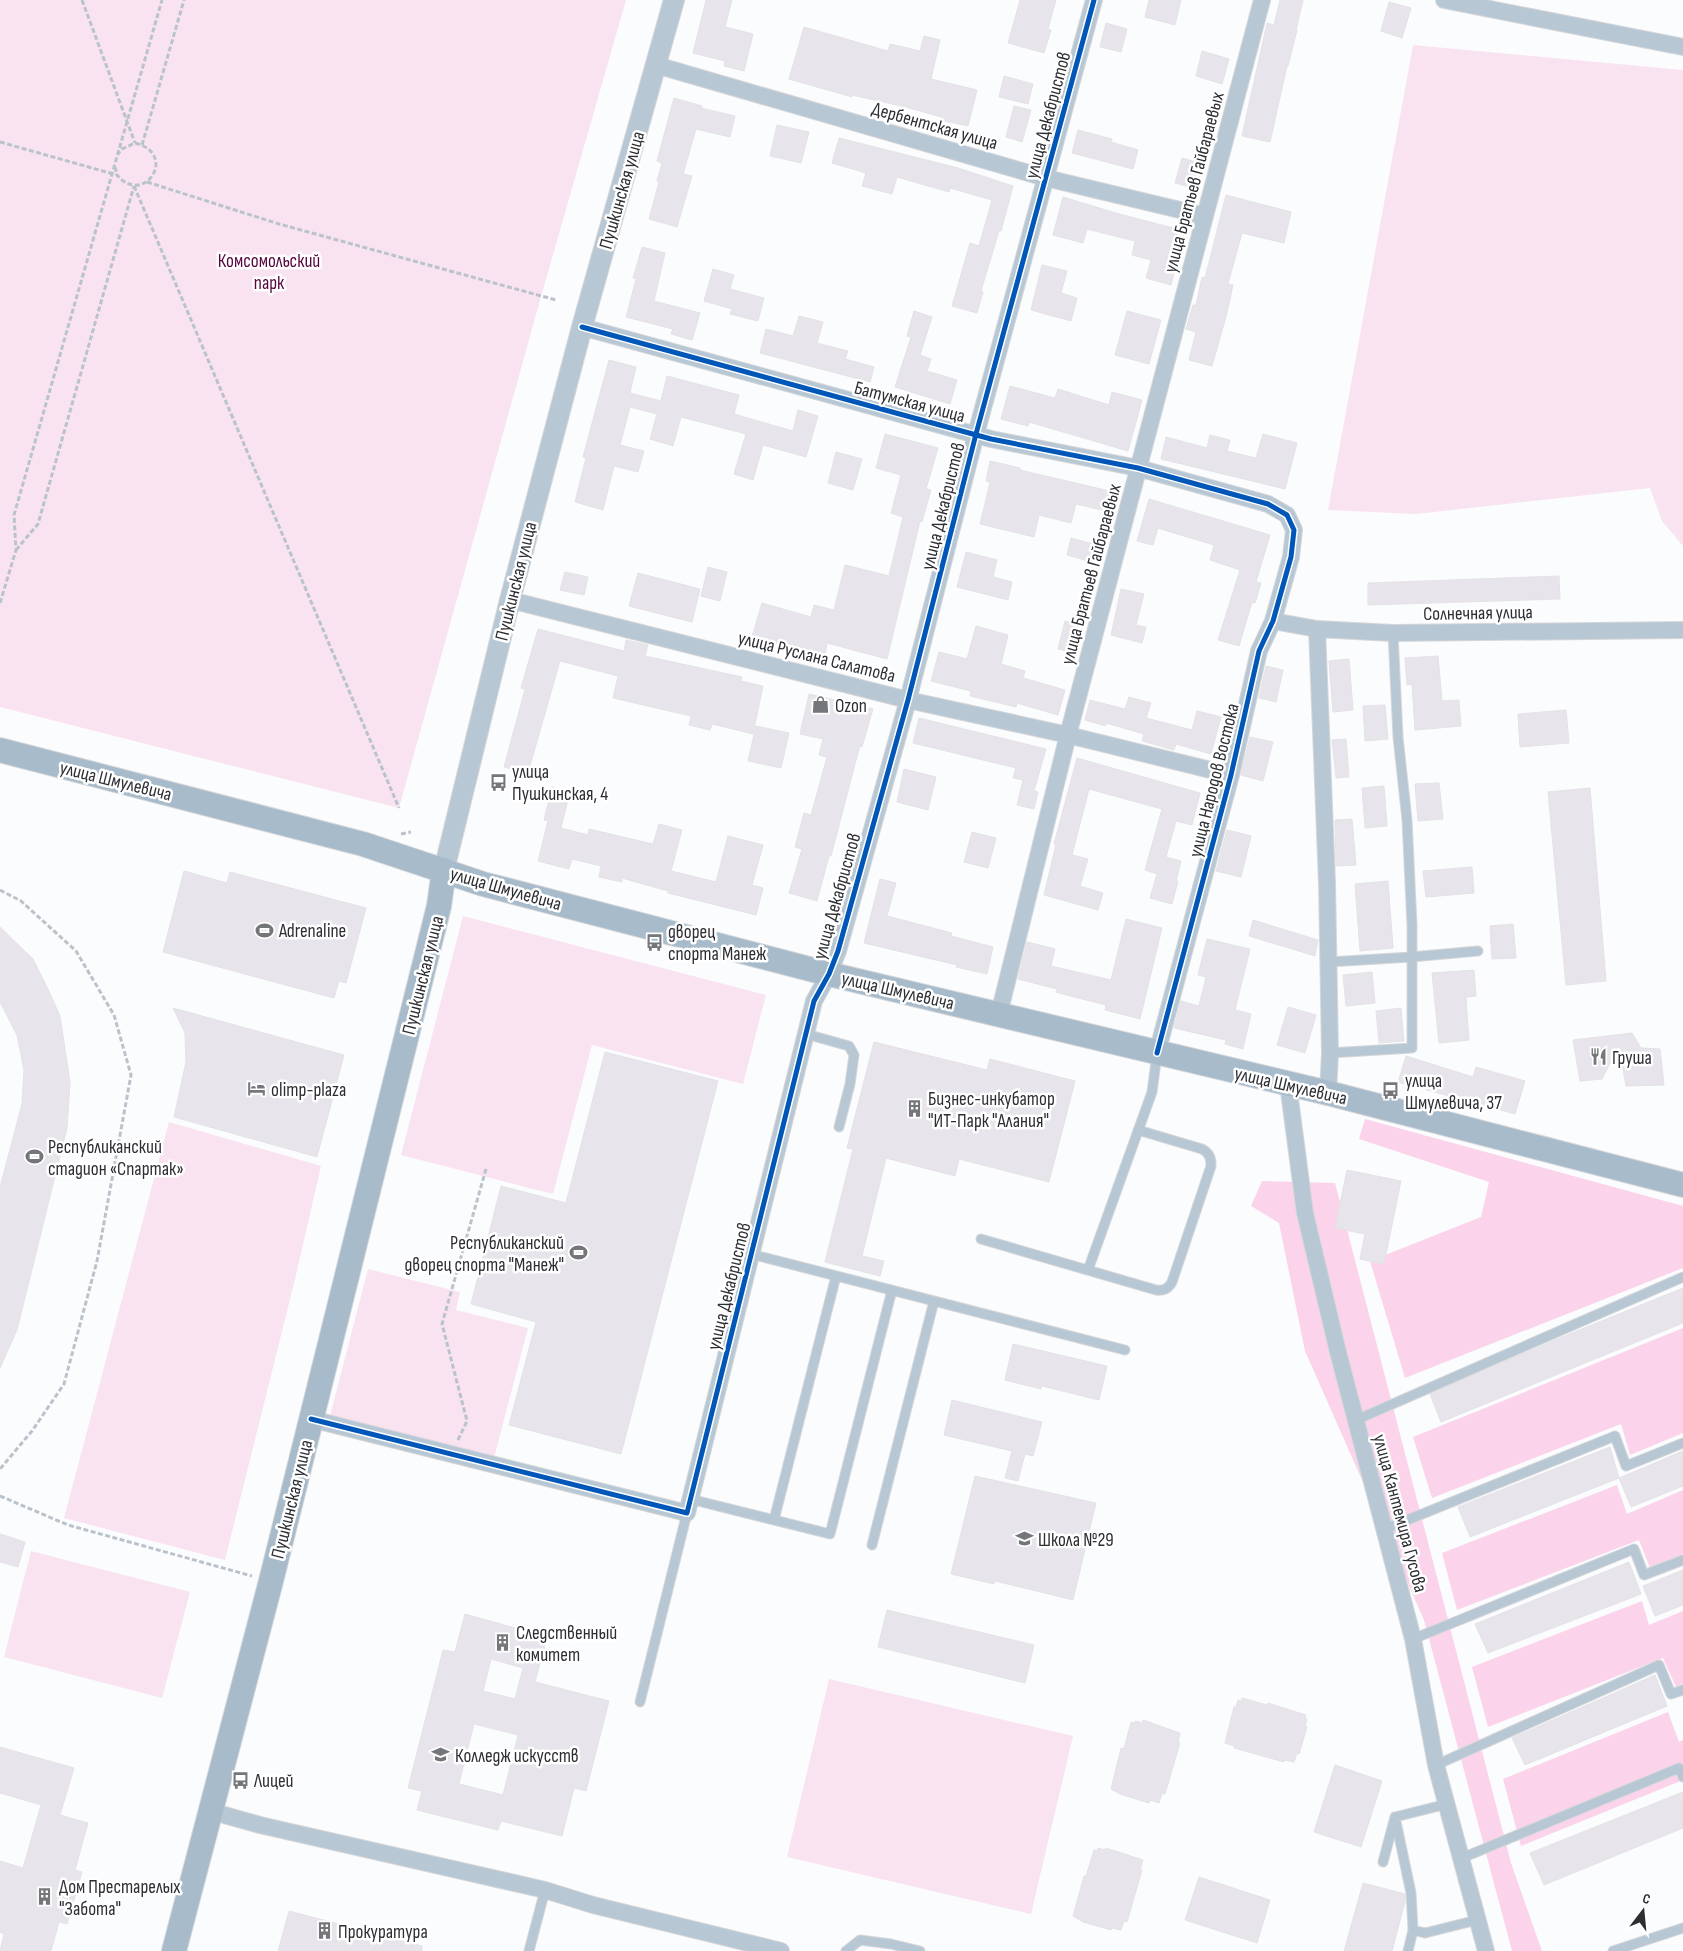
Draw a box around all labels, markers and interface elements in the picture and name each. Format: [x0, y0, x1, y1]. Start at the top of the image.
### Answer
street label: улица Декабристов [1020, 49, 1076, 181]
street label: улица Братьев Гайбараевых [1159, 89, 1230, 275]
street label: Дербентская улица [869, 97, 1000, 155]
street label: Пушкинская улица [595, 129, 650, 252]
park label: Комсомольский парк [218, 250, 320, 295]
street label: Батумская улица [852, 377, 968, 428]
street label: улица Декабристов [917, 440, 970, 572]
street label: улица Братьев Гайбараевых [1056, 481, 1127, 667]
street label: Пушкинская улица [491, 520, 542, 643]
street label: Солнечная улица [1423, 601, 1533, 626]
street label: улица Руслана Салатова [736, 627, 898, 688]
shop icon: Ozon [811, 695, 831, 715]
place label: Ozon [835, 695, 867, 718]
street label: улица Народов Востока [1184, 701, 1245, 860]
street label: улица Шмулевича [57, 756, 174, 806]
place label: улица Пушкинская, 4 [512, 761, 608, 806]
bus stop icon: улица Пушкинская, 4 [488, 772, 508, 792]
street label: улица Декабристов [808, 831, 866, 962]
street label: улица Шмулевича [447, 863, 564, 916]
street label: Пушкинская улица [398, 914, 449, 1037]
sports icon: Adrenaline [255, 920, 275, 940]
place label: Adrenaline [278, 920, 346, 943]
place label: дворец спорта Манеж [668, 921, 767, 966]
bus stop icon: дворец спорта Манеж [644, 932, 664, 952]
street label: улица Шмулевича [839, 967, 956, 1016]
restaurant icon: Груша [1588, 1047, 1608, 1067]
place label: Груша [1612, 1047, 1652, 1070]
street label: улица Шмулевича [1232, 1062, 1349, 1111]
place label: улица Шмулевича, 37 [1405, 1070, 1502, 1115]
hotel icon: olimp-plaza [247, 1079, 267, 1099]
place label: olimp-plaza [271, 1079, 346, 1102]
bus stop icon: улица Шмулевича, 37 [1381, 1081, 1401, 1101]
place label: Бизнес-инкубатор "ИТ-Парк "Алания" [928, 1088, 1055, 1133]
building icon: Бизнес-инкубатор "ИТ-Парк "Алания" [904, 1099, 924, 1119]
place label: Республиканский стадион «Спартак» [48, 1136, 184, 1181]
sports icon: Республиканский стадион «Спартак» [24, 1147, 44, 1167]
street label: улица Декабристов [703, 1220, 756, 1352]
place label: Республиканский дворец спорта "Манеж" [404, 1232, 564, 1277]
sports icon: Республиканский дворец спорта "Манеж" [568, 1243, 588, 1263]
street label: улица Кантемира Гусова [1367, 1432, 1432, 1595]
street label: Пушкинская улица [267, 1438, 318, 1561]
school or university icon: Школа №29 [1014, 1529, 1034, 1549]
place label: Школа №29 [1038, 1529, 1114, 1552]
place label: Следственный комитет [516, 1622, 617, 1667]
building icon: Следственный комитет [492, 1633, 512, 1653]
school or university icon: Колледж искусств [431, 1745, 451, 1765]
place label: Колледж искусств [455, 1745, 579, 1768]
bus stop icon: Лицей [230, 1770, 250, 1790]
place label: Лицей [253, 1770, 294, 1793]
place label: Дом Престарелых "Забота" [59, 1876, 180, 1921]
north arrow [1618, 1886, 1668, 1936]
building icon: Дом Престарелых "Забота" [35, 1887, 55, 1907]
text: С [1641, 1890, 1652, 1908]
building icon: Прокуратура [314, 1921, 334, 1941]
place label: Прокуратура [338, 1921, 428, 1944]

